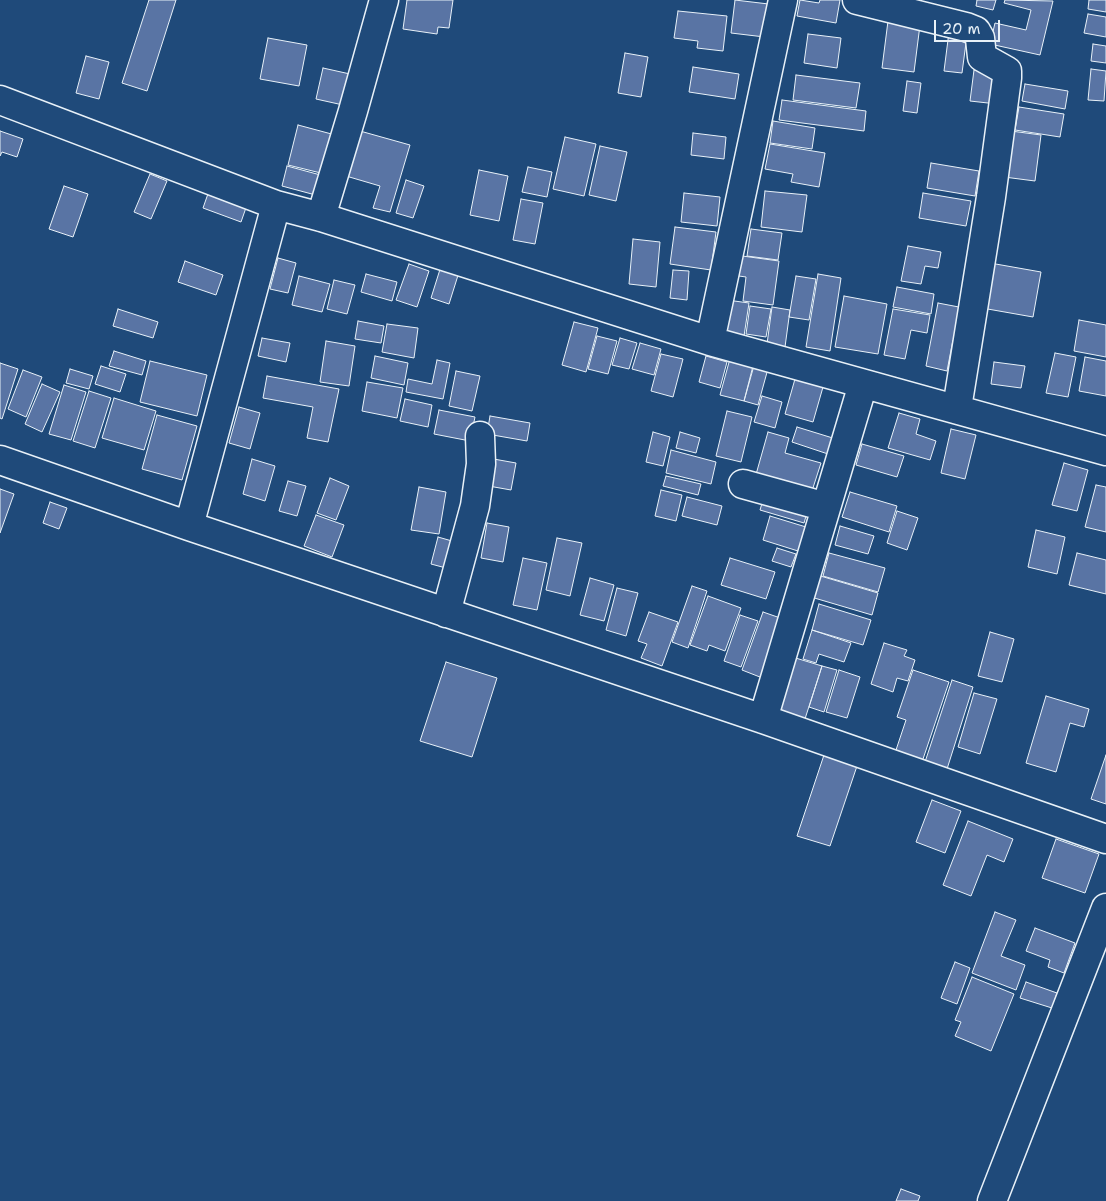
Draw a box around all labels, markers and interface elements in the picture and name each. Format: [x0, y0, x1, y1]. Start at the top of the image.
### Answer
scale bar [936, 10, 1002, 42]
text: 20 m [942, 19, 981, 39]

